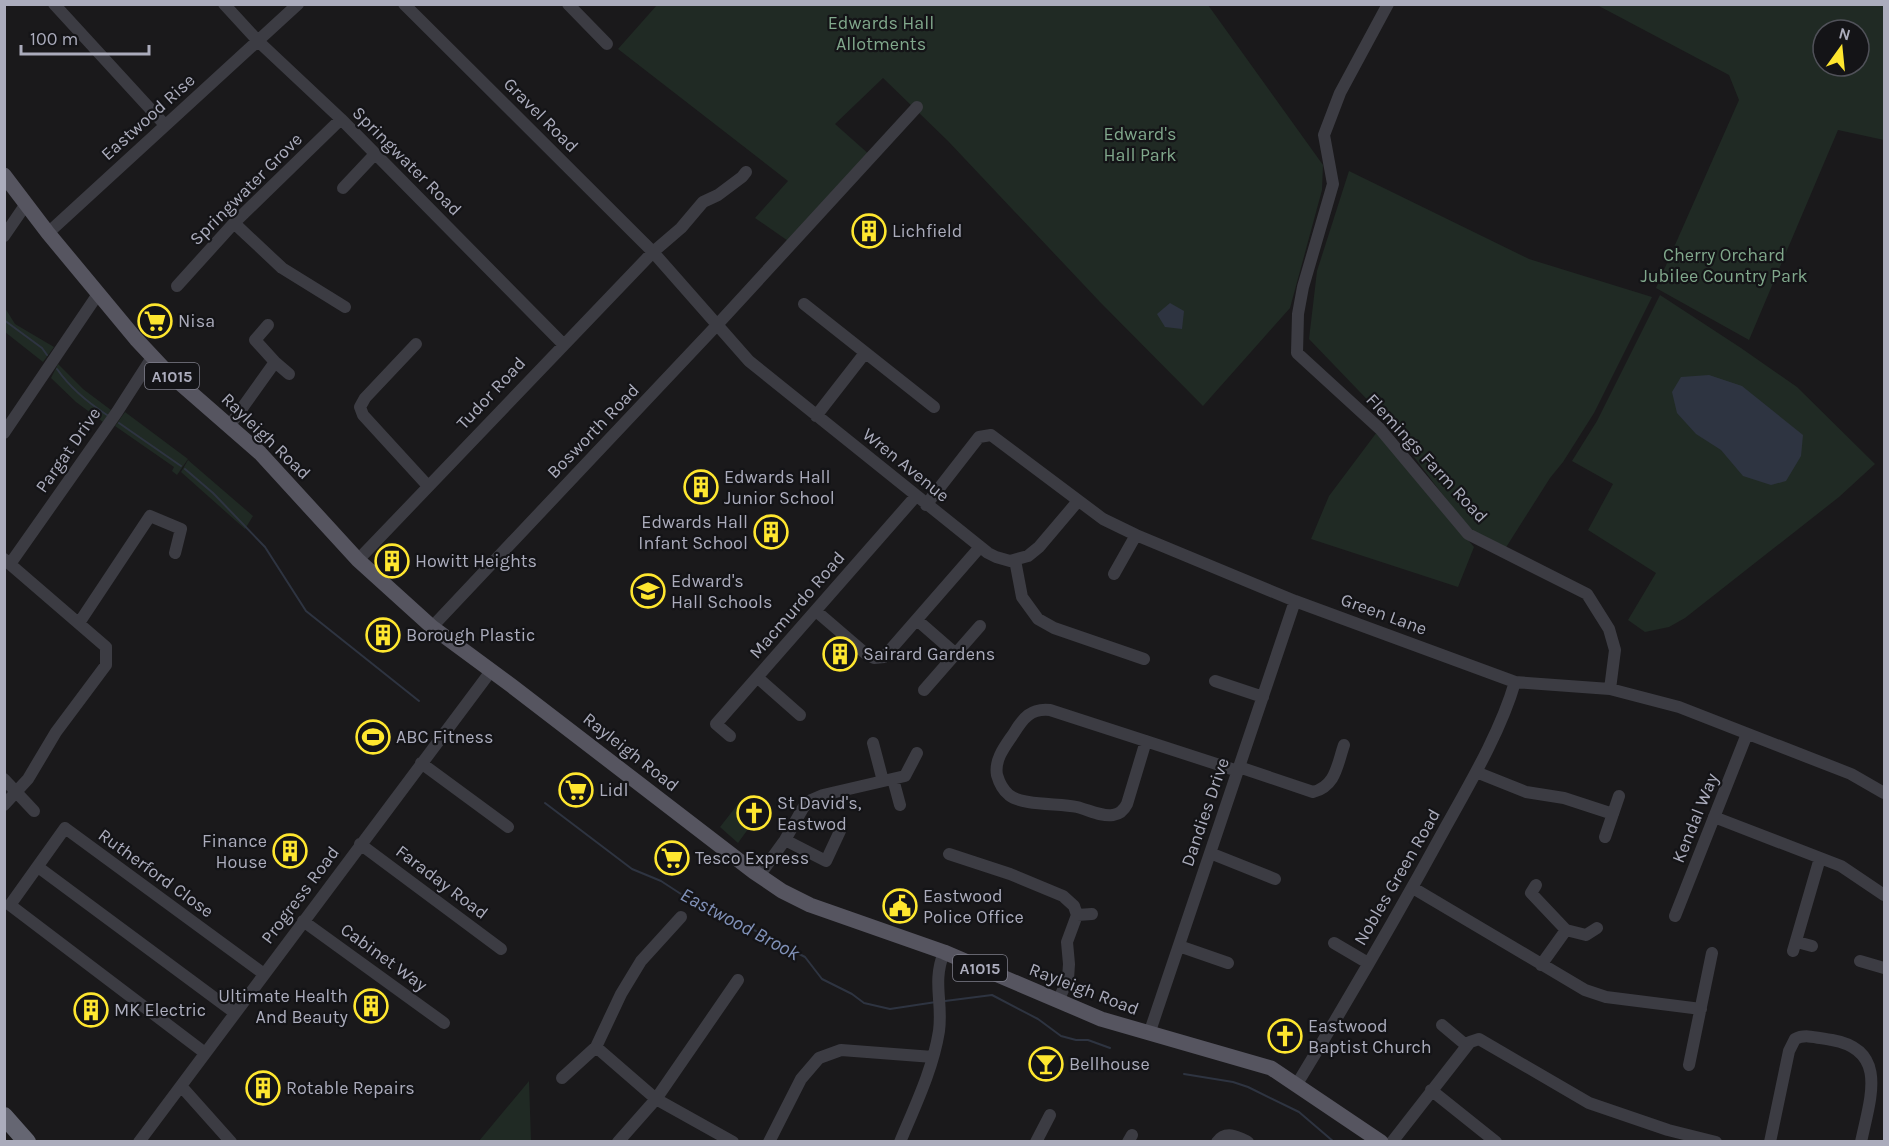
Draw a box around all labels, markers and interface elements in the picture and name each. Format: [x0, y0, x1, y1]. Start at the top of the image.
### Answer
park label: Edwards Hall Allotments [828, 12, 934, 55]
scale bar [21, 18, 148, 56]
north arrow [1811, 18, 1871, 78]
text: N [1837, 23, 1853, 45]
text: 100 m [30, 28, 78, 50]
street label: Eastwood Rise [96, 69, 200, 165]
street label: Gravel Road [499, 73, 583, 157]
street label: Springwater Road [348, 102, 466, 220]
park label: Edward's Hall Park [1104, 123, 1176, 166]
street label: Springwater Grove [185, 128, 307, 250]
building icon: Lichfield [851, 213, 887, 249]
place label: Lichfield [892, 220, 962, 242]
park label: Cherry Orchard Jubilee Country Park [1640, 244, 1808, 287]
supermarket icon: Nisa [137, 303, 173, 339]
place label: Nisa [178, 310, 215, 332]
street label: Tudor Road [452, 352, 530, 434]
road number: A1015 [145, 363, 199, 389]
street label: Bosworth Road [542, 379, 644, 483]
street label: Rayleigh Road [217, 388, 315, 484]
street label: Flemings Farm Road [1361, 389, 1493, 527]
street label: Pargat Drive [31, 403, 105, 497]
street label: Wren Avenue [858, 423, 954, 507]
place label: Edwards Hall Junior School [724, 466, 835, 509]
building icon: Edwards Hall Junior School [683, 469, 719, 505]
place label: Edwards Hall Infant School [638, 511, 748, 554]
building icon: Edwards Hall Infant School [753, 514, 789, 550]
building icon: Howitt Heights [374, 543, 410, 579]
street label: Macmurdo Road [744, 547, 850, 663]
place label: Howitt Heights [415, 550, 537, 572]
place label: Edward's Hall Schools [671, 570, 773, 613]
school or university icon: Edward's Hall Schools [630, 573, 666, 609]
street label: Green Lane [1338, 588, 1430, 640]
building icon: Borough Plastic [365, 617, 401, 653]
place label: Borough Plastic [406, 624, 535, 646]
building icon: Sairard Gardens [822, 636, 858, 672]
place label: Sairard Gardens [863, 643, 995, 665]
street label: Rayleigh Road [579, 708, 683, 796]
sports icon: ABC Fitness [355, 719, 391, 755]
place label: ABC Fitness [396, 726, 493, 748]
street label: Dandies Drive [1176, 755, 1234, 869]
street label: Kendal Way [1667, 769, 1723, 866]
supermarket icon: Lidl [558, 772, 594, 808]
place label: Lidl [599, 779, 628, 801]
place label: St David's, Eastwod [777, 792, 862, 835]
church icon: St David's, Eastwod [736, 795, 772, 831]
street label: Nobles Green Road [1349, 805, 1445, 949]
street label: Rutherford Close [94, 824, 218, 922]
place label: Finance House [202, 830, 267, 873]
building icon: Finance House [272, 833, 308, 869]
street label: Faraday Road [391, 840, 493, 924]
supermarket icon: Tesco Express [654, 840, 690, 876]
street label: Progress Road [256, 842, 344, 948]
place label: Tesco Express [695, 847, 809, 869]
water label: Eastwood Brook [676, 883, 804, 966]
place label: Eastwood Police Office [923, 885, 1024, 928]
public building icon: Eastwood Police Office [882, 888, 918, 924]
street label: Cabinet Way [336, 918, 432, 996]
road number: A1015 [953, 955, 1007, 981]
street label: Rayleigh Road [1026, 958, 1142, 1020]
place label: Ultimate Health And Beauty [218, 985, 349, 1028]
building icon: Ultimate Health And Beauty [353, 988, 389, 1024]
building icon: MK Electric [73, 992, 109, 1028]
place label: MK Electric [114, 999, 206, 1021]
place label: Eastwood Baptist Church [1308, 1015, 1432, 1058]
church icon: Eastwood Baptist Church [1267, 1018, 1303, 1054]
bar icon: Bellhouse [1028, 1046, 1064, 1082]
place label: Bellhouse [1069, 1053, 1150, 1075]
building icon: Rotable Repairs [245, 1070, 281, 1106]
place label: Rotable Repairs [286, 1077, 415, 1099]

